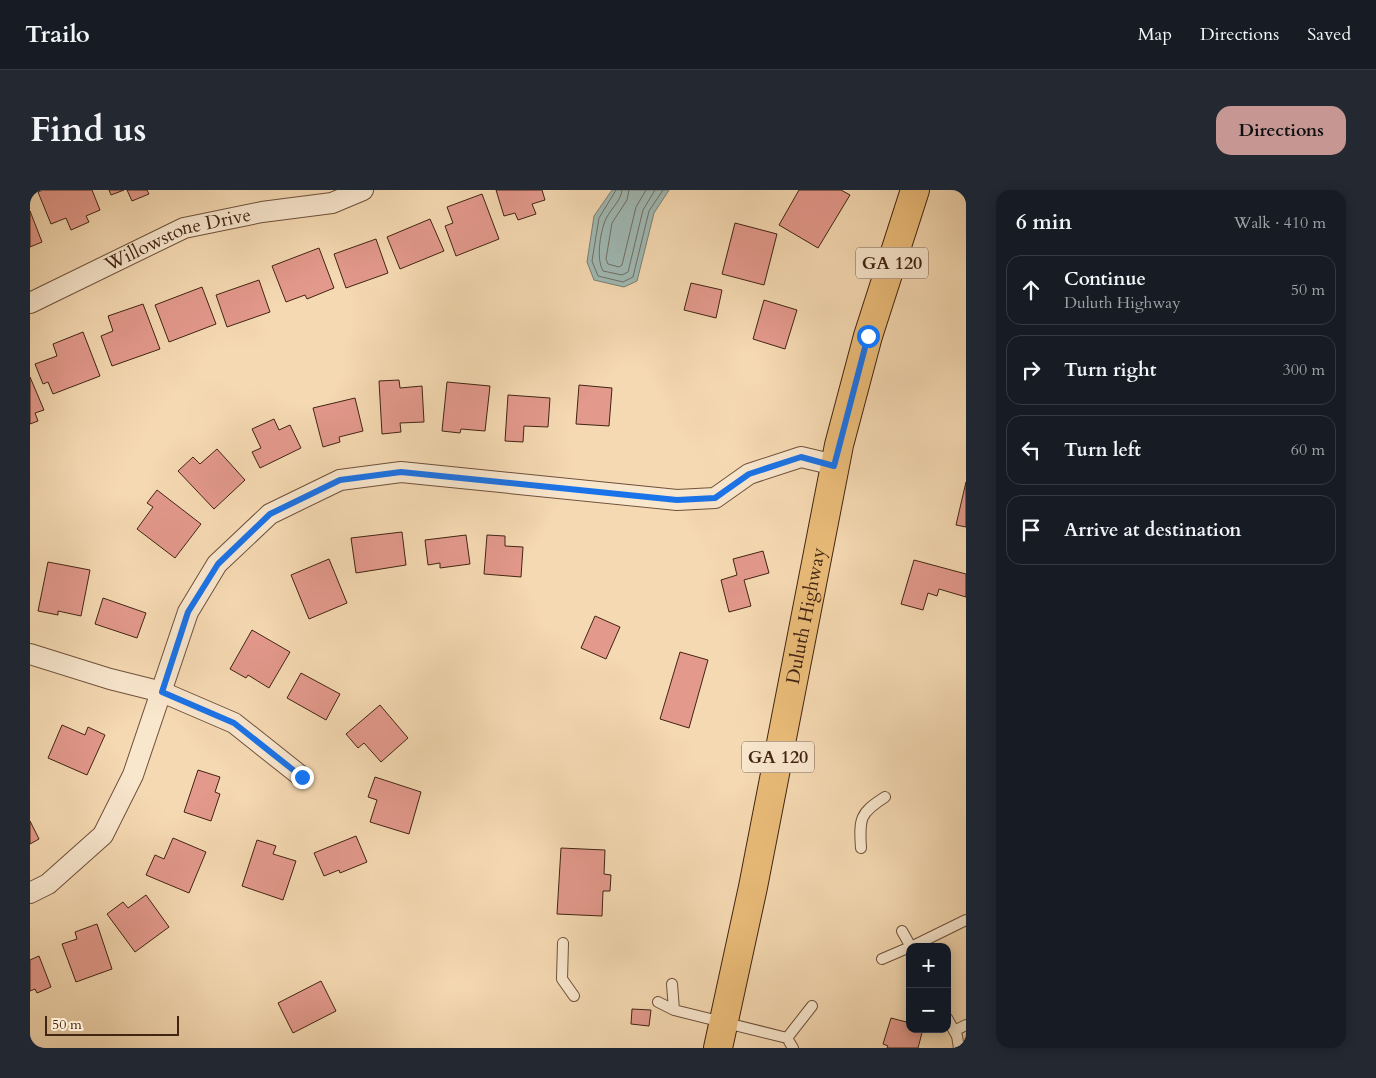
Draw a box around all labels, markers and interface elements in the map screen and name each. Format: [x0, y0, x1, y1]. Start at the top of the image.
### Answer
text: Trailo [25, 18, 90, 51]
text: Map [1138, 22, 1172, 47]
text: Directions [1200, 22, 1279, 47]
text: Saved [1307, 22, 1351, 47]
text: Find us [30, 106, 146, 154]
button: Directions [1216, 106, 1346, 155]
street label: Willowstone Drive [99, 202, 253, 278]
text: 6 min [1016, 208, 1072, 237]
text: Walk · 410 m [1234, 212, 1326, 234]
road number: GA 120 [856, 248, 928, 278]
text: Continue [1064, 266, 1146, 292]
icon: ahead [1017, 276, 1045, 304]
text: 50 m [1291, 279, 1325, 301]
text: Duluth Highway [1064, 292, 1181, 314]
route start [857, 325, 880, 348]
icon: right [1017, 356, 1045, 384]
text: Turn right [1064, 357, 1156, 383]
text: 300 m [1283, 359, 1325, 381]
icon: left [1017, 436, 1045, 464]
text: Turn left [1064, 437, 1141, 463]
text: 60 m [1291, 439, 1325, 461]
icon: arrive [1017, 516, 1045, 544]
text: Arrive at destination [1064, 517, 1241, 543]
street label: Duluth Highway [780, 545, 832, 686]
road number: GA 120 [742, 742, 814, 772]
route end [291, 766, 314, 789]
map controls [906, 943, 951, 1033]
button: + [906, 943, 951, 988]
button: − [906, 988, 951, 1033]
scale bar [45, 1013, 179, 1036]
text: 50 m [52, 1015, 82, 1034]

